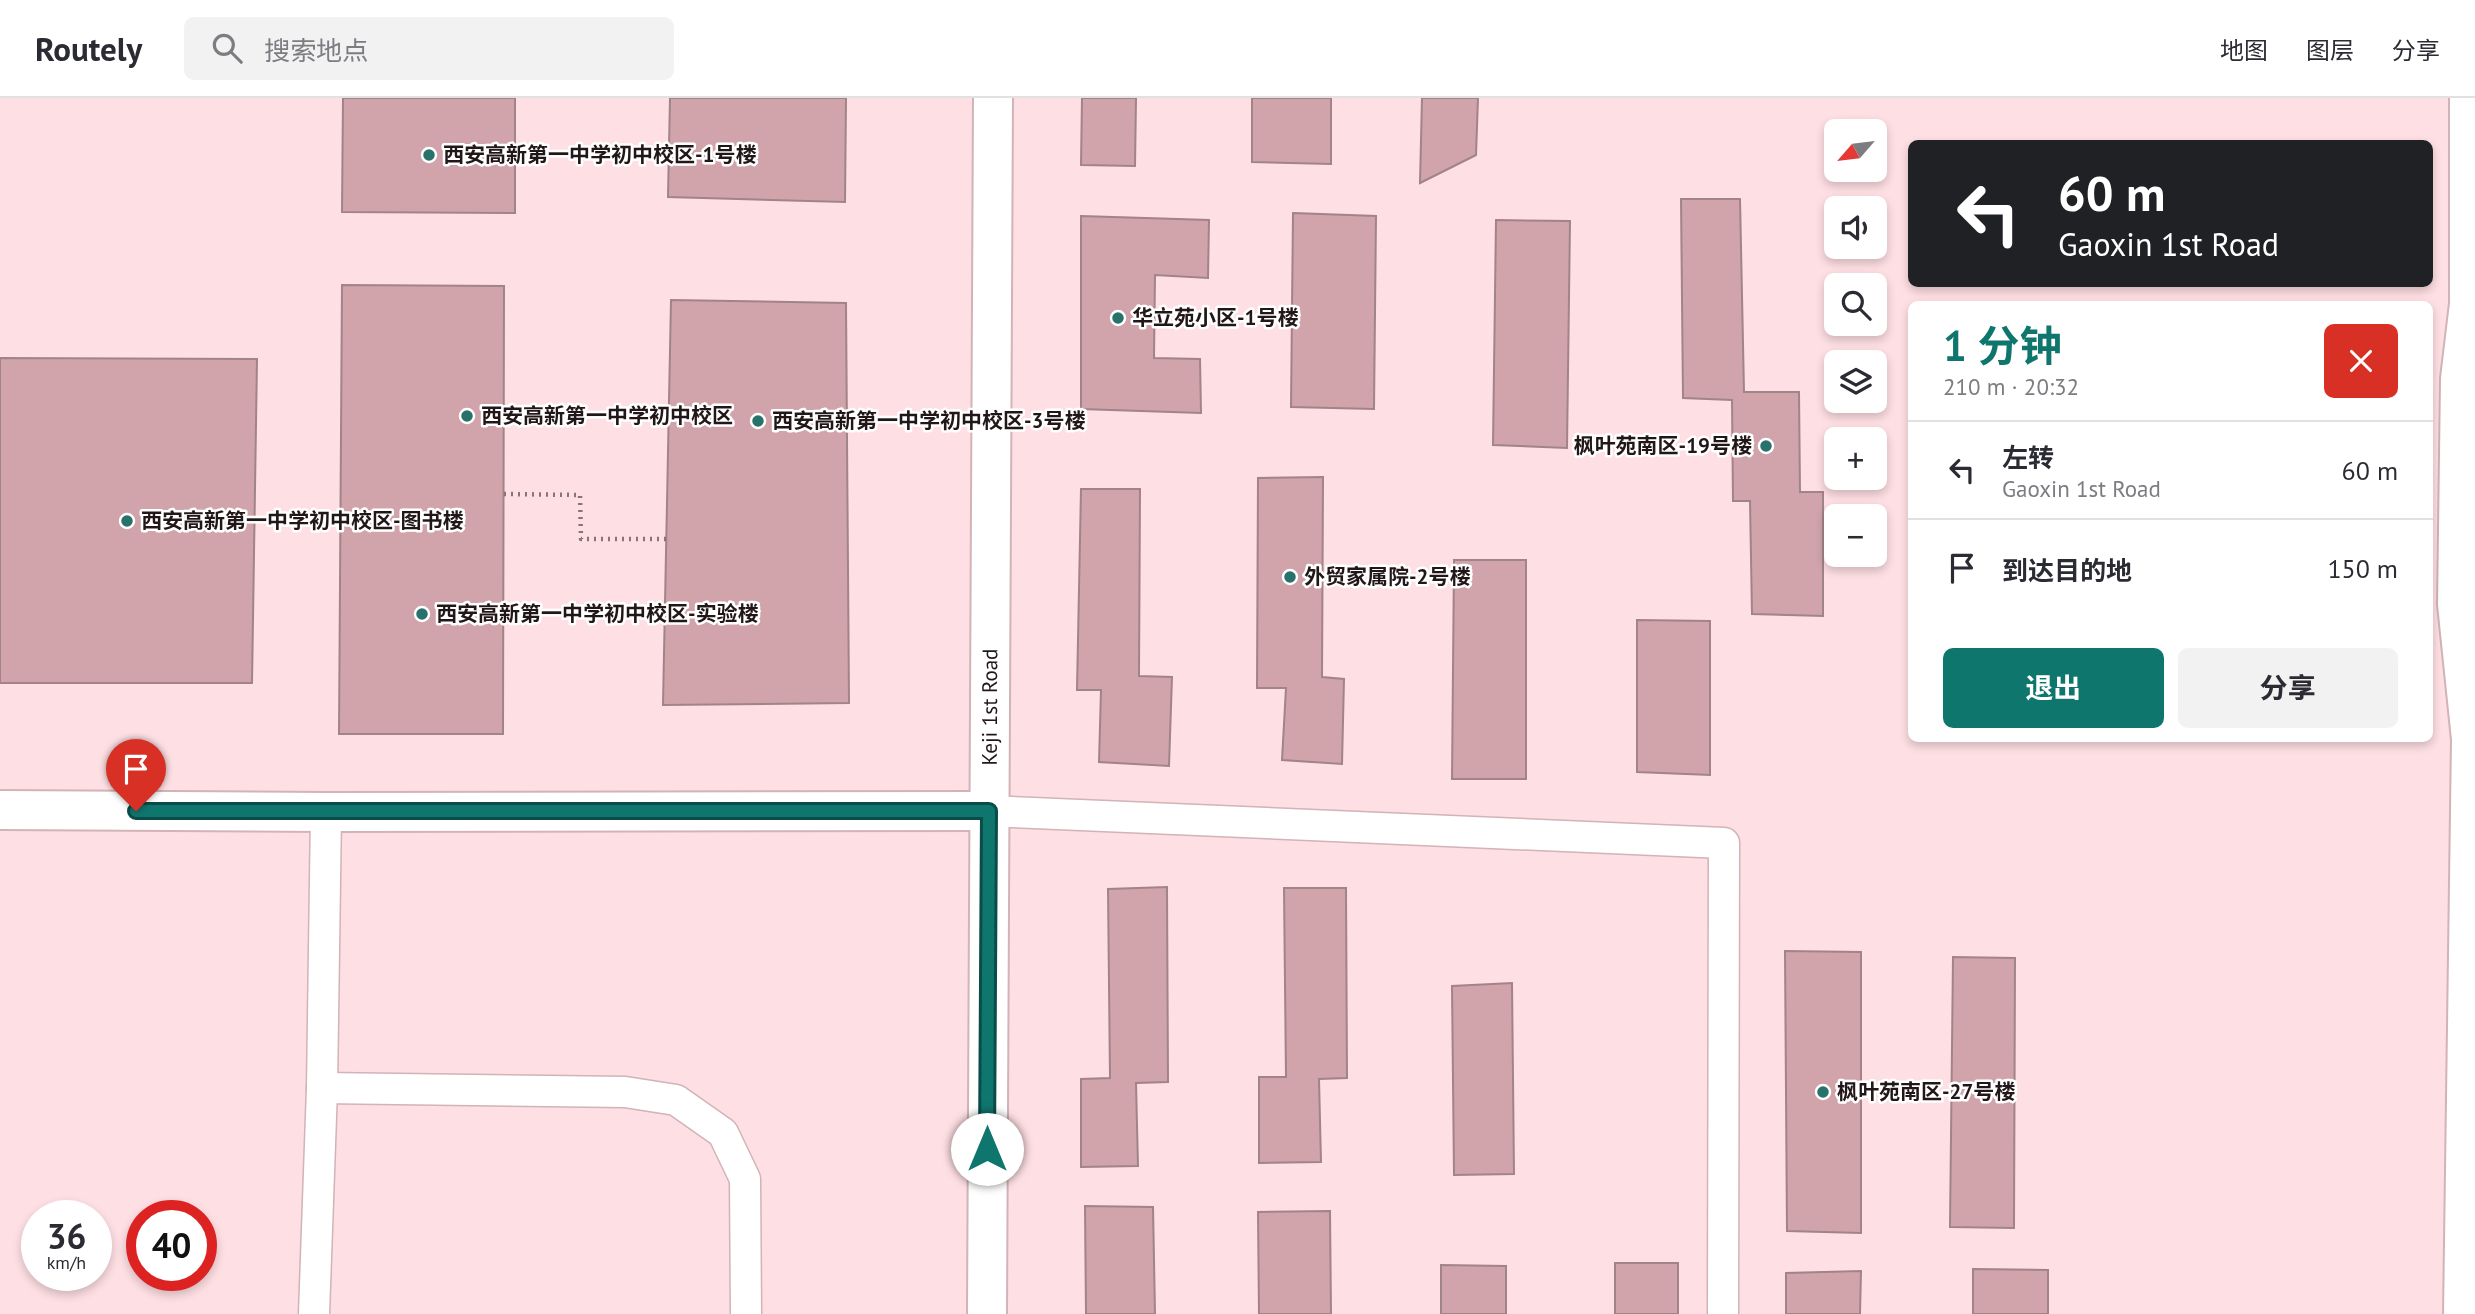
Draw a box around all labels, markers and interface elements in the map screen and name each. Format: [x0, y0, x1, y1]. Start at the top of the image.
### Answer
search box [184, 17, 674, 80]
text: Routely [35, 27, 142, 70]
icon: search [208, 29, 246, 67]
text: 搜索地点 [264, 34, 368, 67]
text: 地图 [2220, 35, 2268, 66]
text: 图层 [2306, 35, 2354, 66]
text: 分享 [2392, 35, 2440, 66]
north arrow [1824, 119, 1886, 182]
map controls [1824, 119, 1887, 567]
place label: 西安高新第一中学初中校区-1号楼 [443, 141, 756, 168]
marker: 西安高新第一中学初中校区-1号楼 [421, 147, 437, 163]
text: 60 m [2058, 161, 2165, 225]
icon: left [1943, 168, 2034, 259]
button: sound [1824, 196, 1887, 259]
text: Gaoxin 1st Road [2058, 223, 2279, 265]
button: search [1824, 273, 1887, 336]
place label: 华立苑小区-1号楼 [1132, 304, 1298, 331]
marker: 华立苑小区-1号楼 [1110, 310, 1126, 326]
text: 1 分钟 [1943, 318, 2061, 373]
button: close [2324, 324, 2398, 398]
button: layers [1824, 350, 1887, 413]
text: 210 m · 20:32 [1943, 372, 2079, 401]
place label: 西安高新第一中学初中校区 [481, 402, 733, 429]
place label: 西安高新第一中学初中校区-3号楼 [772, 407, 1085, 434]
marker: 西安高新第一中学初中校区 [459, 408, 475, 424]
marker: 西安高新第一中学初中校区-3号楼 [750, 413, 766, 429]
button: + [1824, 427, 1887, 490]
place label: 枫叶苑南区-19号楼 [1574, 432, 1752, 459]
marker: 枫叶苑南区-19号楼 [1758, 438, 1774, 454]
text: 左转 [2002, 441, 2054, 474]
icon: left [1943, 451, 1981, 489]
text: 60 m [2342, 454, 2398, 487]
text: Gaoxin 1st Road [2002, 474, 2161, 503]
button: − [1824, 504, 1887, 567]
place label: 西安高新第一中学初中校区-图书楼 [141, 507, 464, 534]
marker: 西安高新第一中学初中校区-图书楼 [119, 513, 135, 529]
icon: arrive [1943, 549, 1981, 587]
text: 150 m [2327, 552, 2398, 585]
text: 到达目的地 [2002, 554, 2132, 587]
place label: 外贸家属院-2号楼 [1304, 563, 1470, 590]
marker: 外贸家属院-2号楼 [1282, 569, 1298, 585]
place label: 西安高新第一中学初中校区-实验楼 [436, 600, 759, 627]
marker: 西安高新第一中学初中校区-实验楼 [414, 606, 430, 622]
button: 退出 [1943, 648, 2164, 728]
button: 分享 [2178, 648, 2398, 728]
street label: Keji 1st Road [976, 649, 1003, 766]
pin [106, 739, 166, 811]
icon: arrive [117, 750, 155, 788]
place label: 枫叶苑南区-27号楼 [1837, 1078, 2015, 1105]
marker: 枫叶苑南区-27号楼 [1815, 1084, 1831, 1100]
position arrow [950, 1112, 1024, 1186]
speed limit sign: 40 [126, 1200, 217, 1291]
text: 36 [47, 1213, 86, 1259]
text: km/h [47, 1251, 86, 1274]

